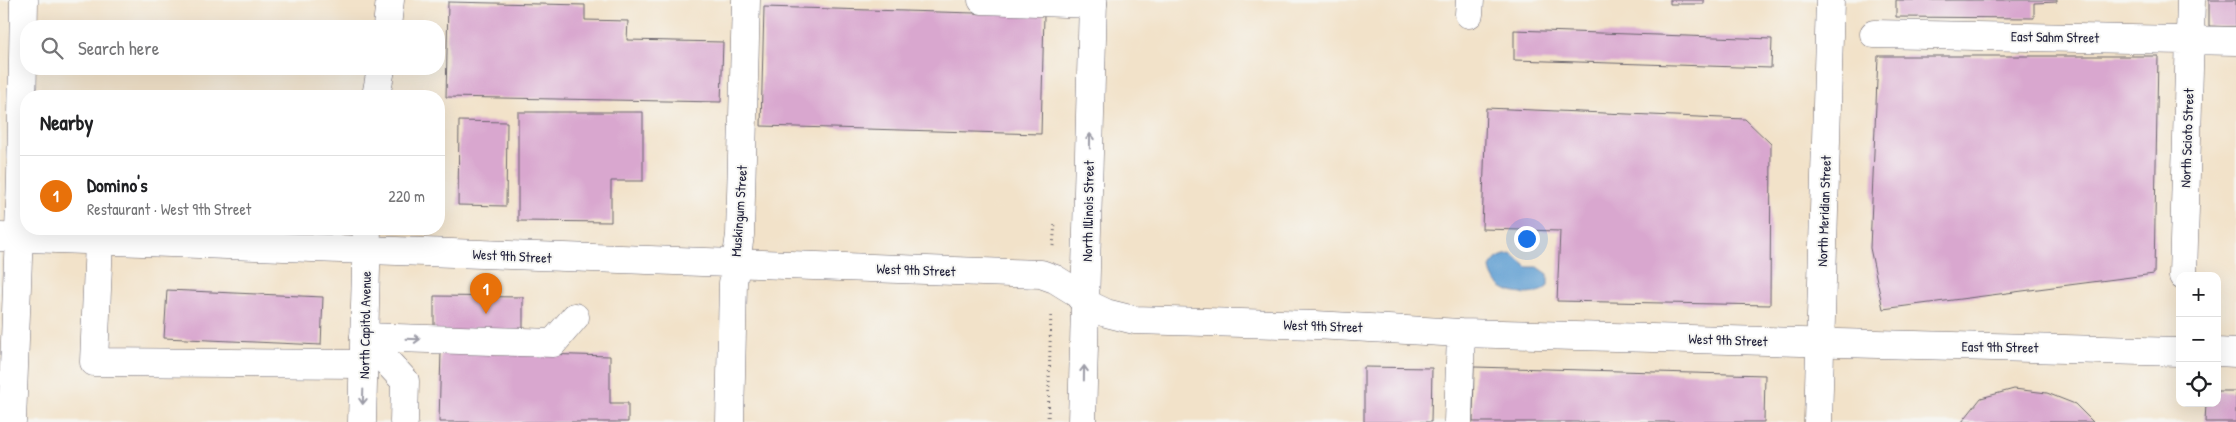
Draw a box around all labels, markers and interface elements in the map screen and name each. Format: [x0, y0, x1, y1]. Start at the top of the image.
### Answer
search box [20, 20, 445, 75]
street label: East Sahm Street [2011, 26, 2099, 47]
icon: search [38, 34, 66, 62]
text: Search here [78, 35, 159, 61]
street label: North Scioto Street [2175, 88, 2198, 188]
text: Nearby [40, 108, 93, 137]
one-way arrow [1085, 133, 1094, 149]
street label: North Meridian Street [1812, 155, 1835, 267]
street label: North Illinois Street [1077, 160, 1098, 262]
street label: Muskingum Street [726, 164, 752, 257]
text: Domino's [87, 172, 148, 198]
text: 1 [53, 185, 59, 207]
text: 220 m [388, 185, 425, 207]
text: Restaurant · West 9th Street [87, 198, 251, 220]
your location [1514, 226, 1540, 252]
street label: West 9th Street [472, 244, 552, 267]
street label: West 9th Street [876, 259, 956, 280]
street label: North Capitol Avenue [354, 271, 376, 379]
map controls [2176, 272, 2221, 407]
button: + [2176, 272, 2221, 317]
pin: 1 [470, 273, 502, 314]
street label: West 9th Street [1283, 315, 1363, 336]
button: − [2176, 317, 2221, 362]
street label: West 9th Street [1688, 329, 1768, 350]
one-way arrow [405, 334, 421, 343]
street label: East 9th Street [1961, 336, 2039, 357]
button: locate [2176, 362, 2221, 407]
one-way arrow [1079, 366, 1088, 382]
one-way arrow [358, 388, 368, 405]

